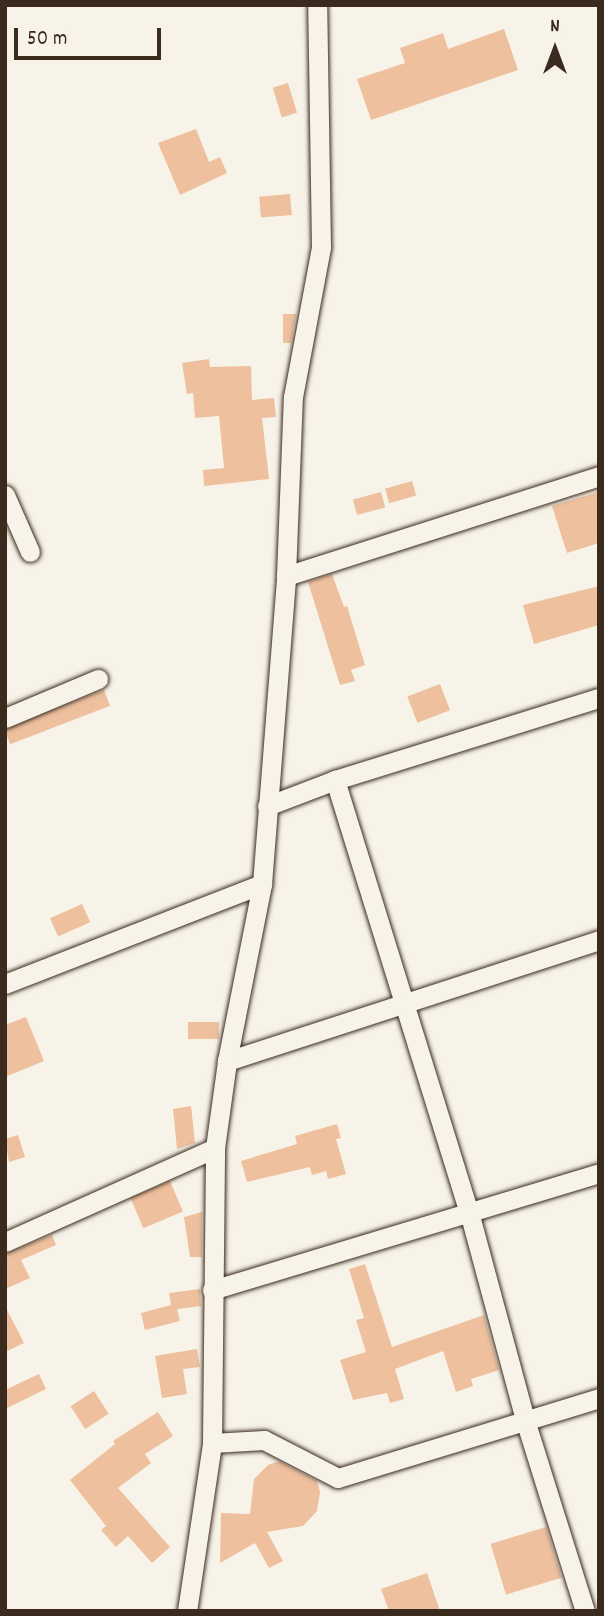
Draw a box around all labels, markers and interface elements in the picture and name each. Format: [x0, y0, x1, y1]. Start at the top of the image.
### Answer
scale bar [18, 14, 164, 58]
north arrow [520, 14, 590, 84]
text: N [550, 14, 560, 41]
text: 50 m [27, 25, 67, 55]

